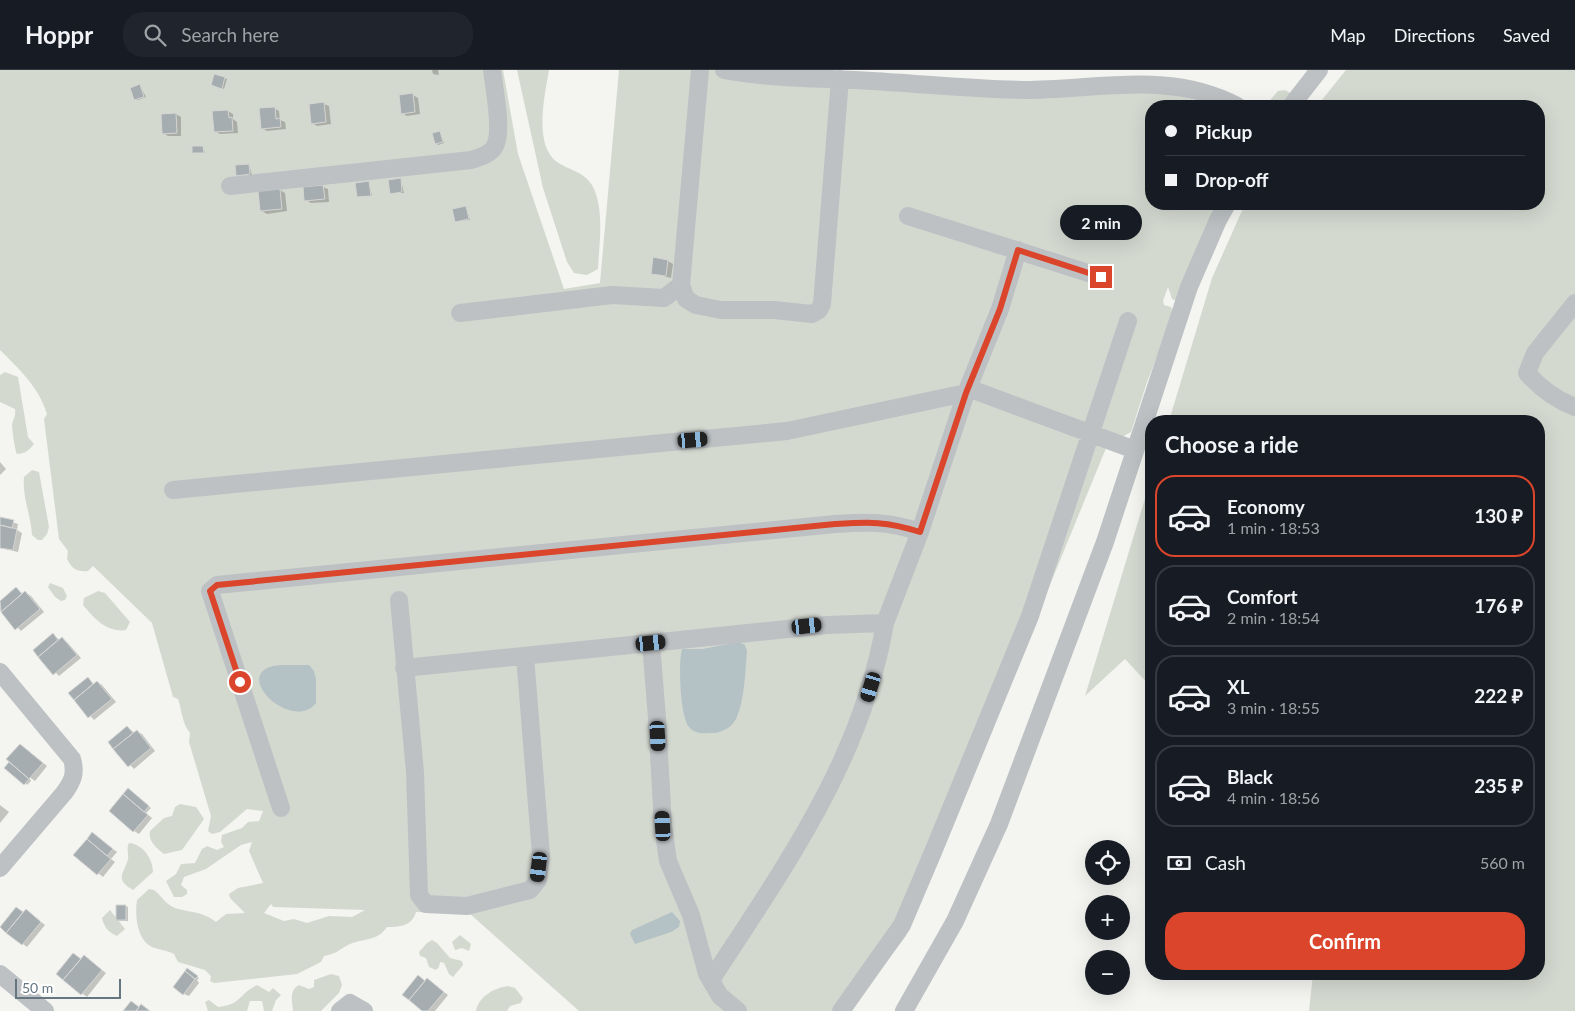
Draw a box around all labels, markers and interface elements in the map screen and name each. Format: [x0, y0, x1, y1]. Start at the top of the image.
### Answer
search box [123, 12, 473, 57]
text: Hoppr [25, 20, 93, 49]
icon: search [141, 21, 169, 49]
text: Search here [181, 23, 279, 46]
text: Map [1330, 24, 1366, 46]
text: Directions [1394, 24, 1475, 46]
text: Saved [1503, 24, 1550, 46]
text: Pickup [1195, 120, 1252, 143]
text: Drop-off [1195, 168, 1269, 191]
callout: 2 min [1060, 204, 1142, 240]
text: 2 min [1081, 213, 1121, 232]
route end [1090, 266, 1112, 288]
car [677, 431, 708, 449]
text: Choose a ride [1165, 431, 1299, 458]
icon: car [1167, 494, 1212, 539]
text: Economy [1227, 495, 1305, 518]
text: 130 ₽ [1474, 504, 1523, 527]
text: 1 min · 18:53 [1227, 518, 1320, 537]
icon: car [1167, 584, 1212, 629]
text: Comfort [1227, 585, 1298, 608]
text: 176 ₽ [1474, 594, 1523, 617]
text: 2 min · 18:54 [1227, 608, 1320, 627]
car [791, 617, 822, 635]
car [635, 634, 666, 652]
car [859, 670, 882, 704]
route start [229, 671, 251, 693]
icon: car [1167, 674, 1212, 719]
text: XL [1227, 675, 1250, 698]
text: 222 ₽ [1474, 684, 1523, 707]
text: 3 min · 18:55 [1227, 698, 1320, 717]
car [649, 721, 666, 751]
icon: car [1167, 764, 1212, 809]
text: Black [1227, 765, 1273, 788]
text: 235 ₽ [1474, 774, 1523, 797]
text: 4 min · 18:56 [1227, 788, 1320, 807]
car [654, 811, 671, 841]
map controls [1085, 840, 1130, 995]
button: locate [1085, 840, 1130, 885]
icon: cash [1165, 849, 1193, 877]
car [529, 851, 548, 883]
text: Cash [1205, 851, 1246, 874]
text: 560 m [1480, 853, 1525, 872]
button: + [1085, 895, 1130, 940]
button: Confirm [1165, 912, 1525, 970]
button: − [1085, 950, 1130, 995]
scale bar [15, 976, 121, 999]
text: 50 m [22, 979, 53, 996]

